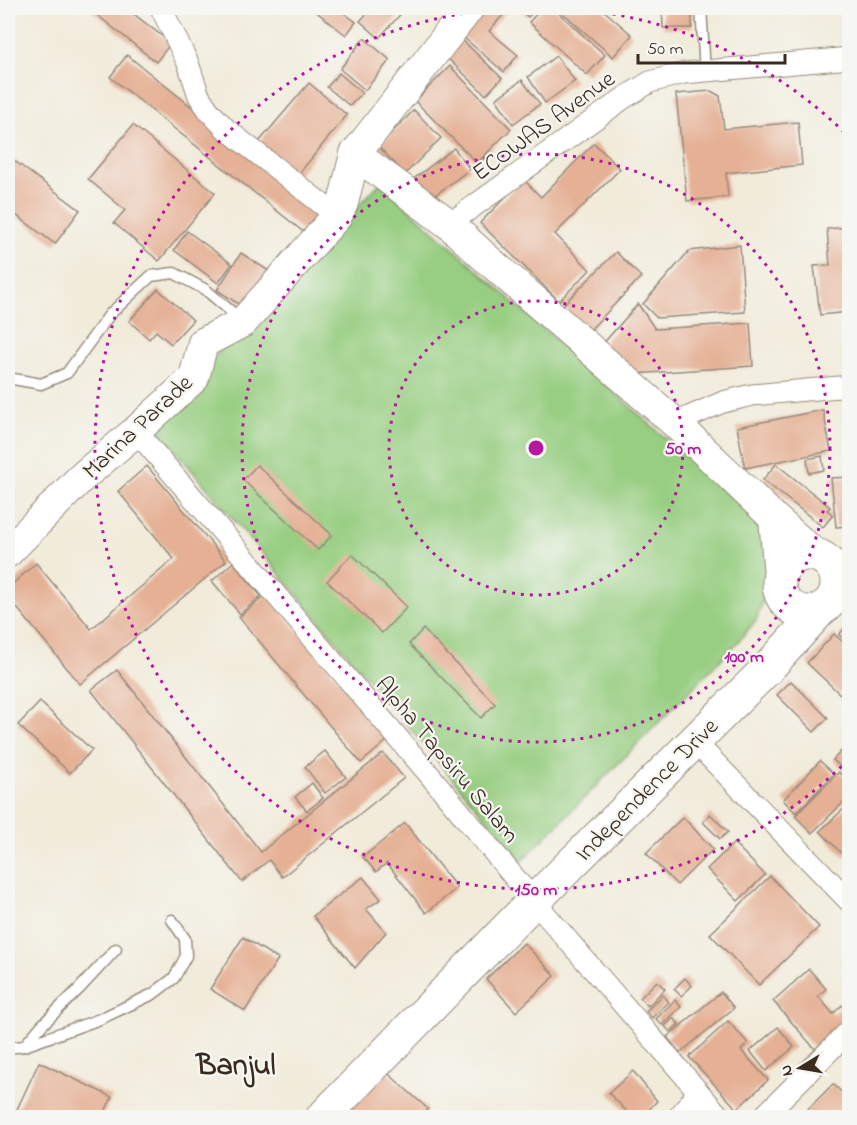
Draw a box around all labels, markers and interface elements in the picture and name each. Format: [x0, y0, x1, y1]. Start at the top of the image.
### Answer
scale bar [638, 27, 785, 65]
text: 50 m [647, 37, 684, 63]
street label: ECOWAS Avenue [466, 63, 623, 191]
street label: Marina Parade [76, 367, 202, 488]
text: 50 m [665, 437, 701, 463]
centre of rings [526, 438, 546, 458]
text: 100 m [724, 645, 764, 671]
street label: Alpha Tapsiru Salam [366, 669, 527, 852]
street label: Independence Drive [568, 711, 728, 871]
text: 150 m [515, 878, 557, 904]
north arrow [770, 1038, 830, 1098]
district label: Banjul [194, 1045, 276, 1089]
text: N [774, 1063, 800, 1078]

